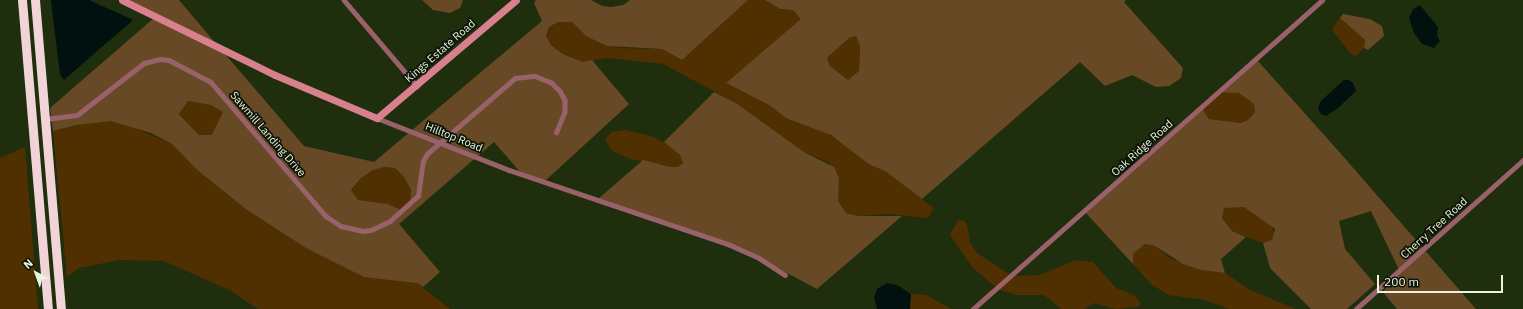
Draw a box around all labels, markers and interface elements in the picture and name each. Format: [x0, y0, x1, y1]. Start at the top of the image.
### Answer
street label: Kings Estate Road [402, 17, 478, 85]
street label: Sawmill Landing Drive [227, 89, 309, 179]
street label: Oak Ridge Road [1109, 117, 1175, 179]
street label: Hilltop Road [423, 120, 485, 154]
street label: Cherry Tree Road [1398, 195, 1470, 261]
north arrow [16, 253, 56, 293]
text: N [21, 256, 36, 272]
scale bar [1379, 267, 1505, 293]
text: 200 m [1384, 274, 1419, 289]

